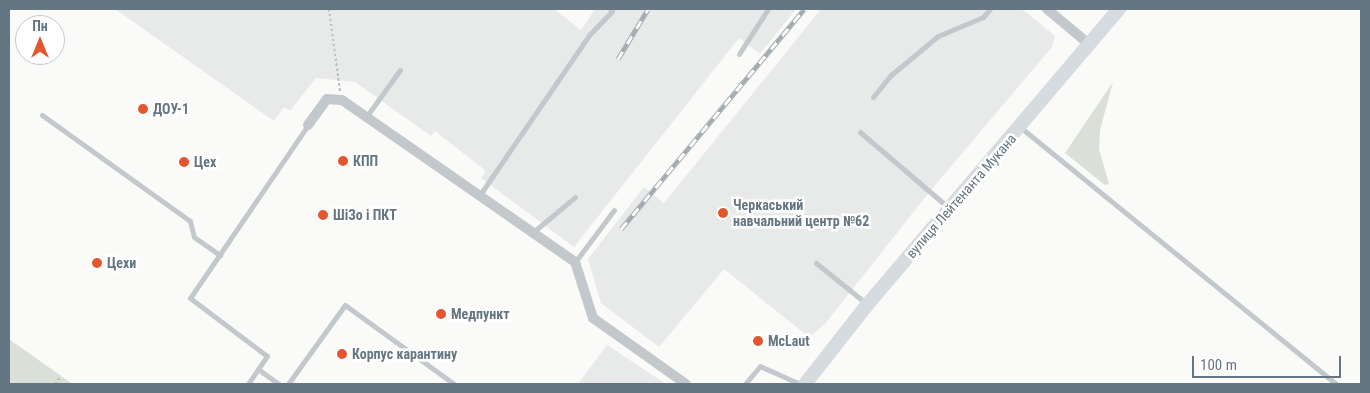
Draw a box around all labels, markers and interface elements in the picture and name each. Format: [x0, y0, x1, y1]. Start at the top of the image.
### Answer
north arrow [15, 15, 65, 65]
text: Пн [32, 18, 48, 34]
place label: ДОУ-1 [153, 101, 189, 117]
marker: ДОУ-1 [137, 103, 149, 115]
street label: вулиця Лейтенанта Мукана [903, 131, 1019, 261]
place label: КПП [353, 153, 378, 169]
place label: Цех [194, 154, 216, 170]
marker: КПП [337, 155, 349, 167]
marker: Цех [178, 156, 190, 168]
place label: Черкаський навчальний центр №62 [733, 197, 869, 230]
place label: ШіЗо і ПКТ [333, 207, 397, 223]
marker: Черкаський навчальний центр №62 [717, 207, 729, 219]
marker: ШіЗо і ПКТ [317, 209, 329, 221]
place label: Цехи [107, 255, 136, 271]
marker: Цехи [91, 257, 103, 269]
place label: Медпункт [451, 306, 510, 322]
marker: Медпункт [435, 308, 447, 320]
place label: McLaut [768, 333, 810, 349]
marker: McLaut [752, 335, 764, 347]
place label: Корпус карантину [352, 346, 457, 362]
scale bar [1195, 346, 1344, 378]
marker: Корпус карантину [336, 348, 348, 360]
text: 100 m [1200, 356, 1237, 374]

